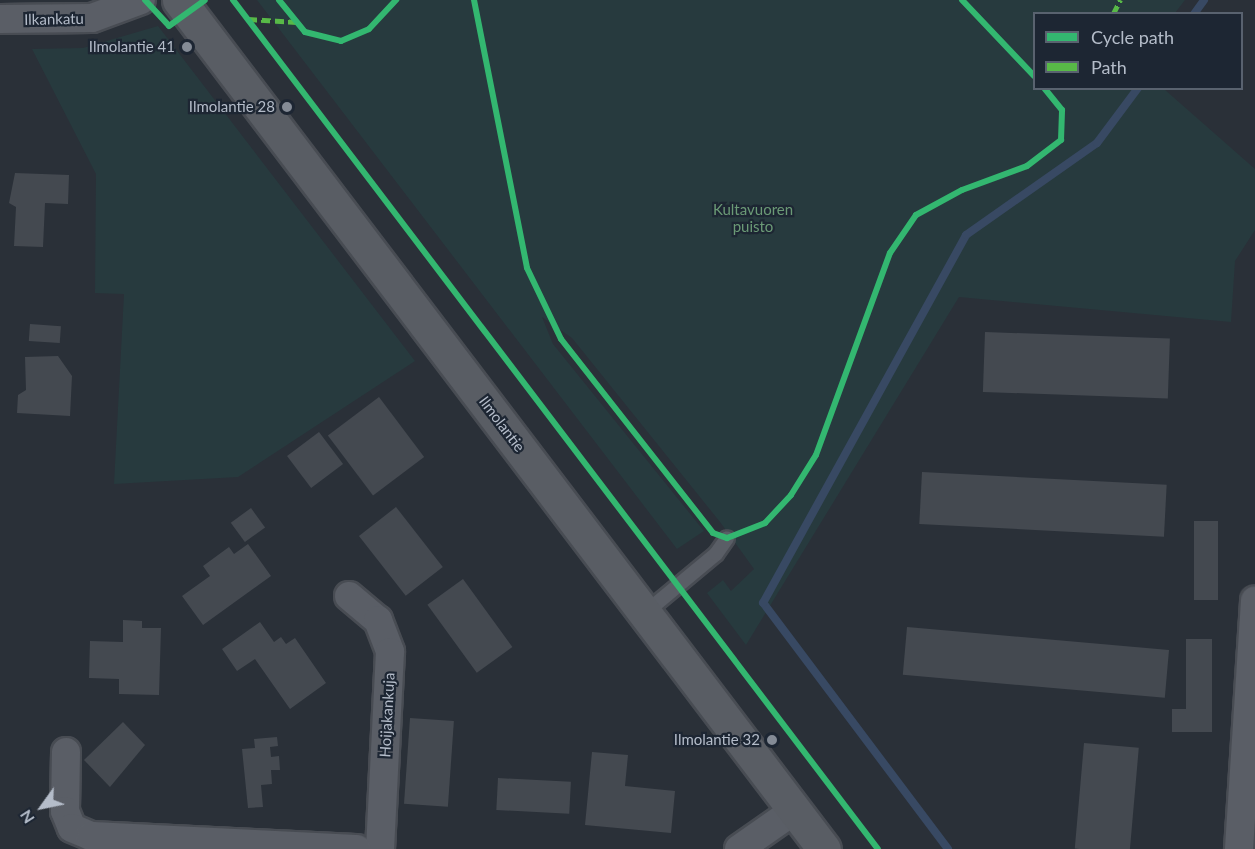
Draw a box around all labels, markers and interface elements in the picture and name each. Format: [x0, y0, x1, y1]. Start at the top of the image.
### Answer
street label: Ilkankatu [24, 9, 84, 29]
legend [1033, 12, 1243, 90]
text: Cycle path [1091, 26, 1174, 48]
place label: Ilmolantie 41 [89, 38, 175, 56]
marker: Ilmolantie 41 [180, 40, 194, 54]
text: Path [1091, 56, 1127, 78]
place label: Ilmolantie 28 [189, 98, 275, 116]
marker: Ilmolantie 28 [280, 100, 294, 114]
park label: Kultavuoren puisto [713, 200, 793, 235]
street label: Ilmolantie [475, 393, 529, 455]
street label: Hoijakankuja [376, 672, 398, 758]
place label: Ilmolantie 32 [674, 731, 760, 749]
marker: Ilmolantie 32 [765, 733, 779, 747]
north arrow [12, 777, 72, 837]
text: N [15, 807, 38, 827]

